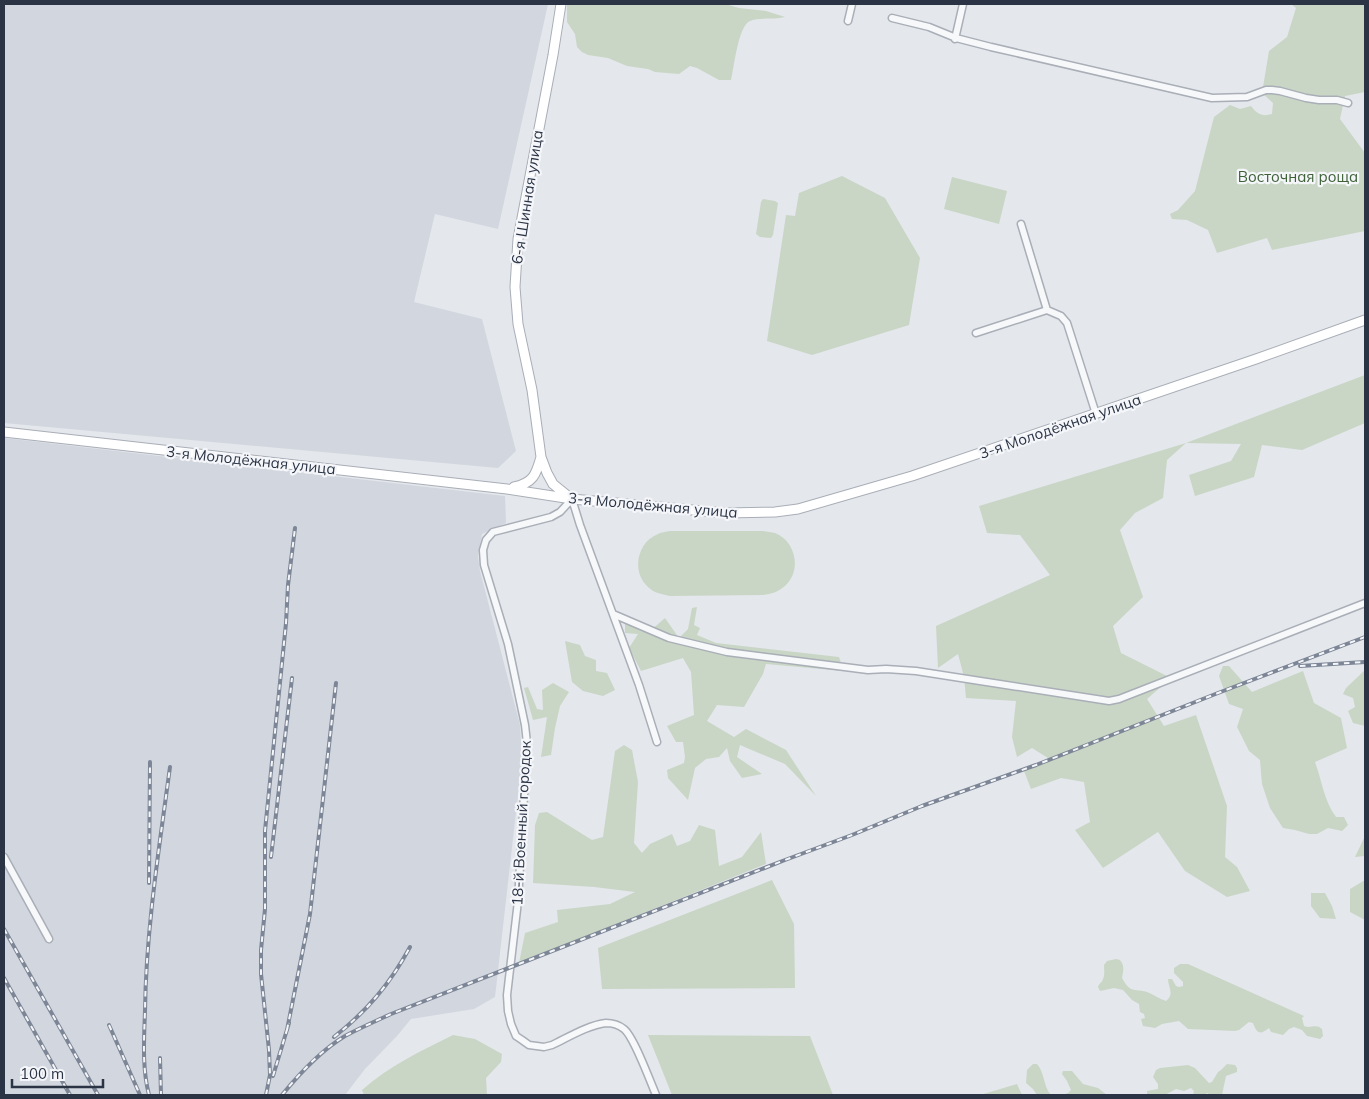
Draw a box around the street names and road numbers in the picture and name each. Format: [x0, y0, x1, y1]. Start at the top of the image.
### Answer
street label: 6-я Шинная улица [507, 129, 547, 265]
street label: 3-я Молодёжная улица [977, 389, 1143, 463]
street label: 3-я Молодёжная улица [165, 442, 337, 478]
street label: 3-я Молодёжная улица [567, 488, 739, 522]
street label: 18-й Военный городок [507, 739, 535, 906]

